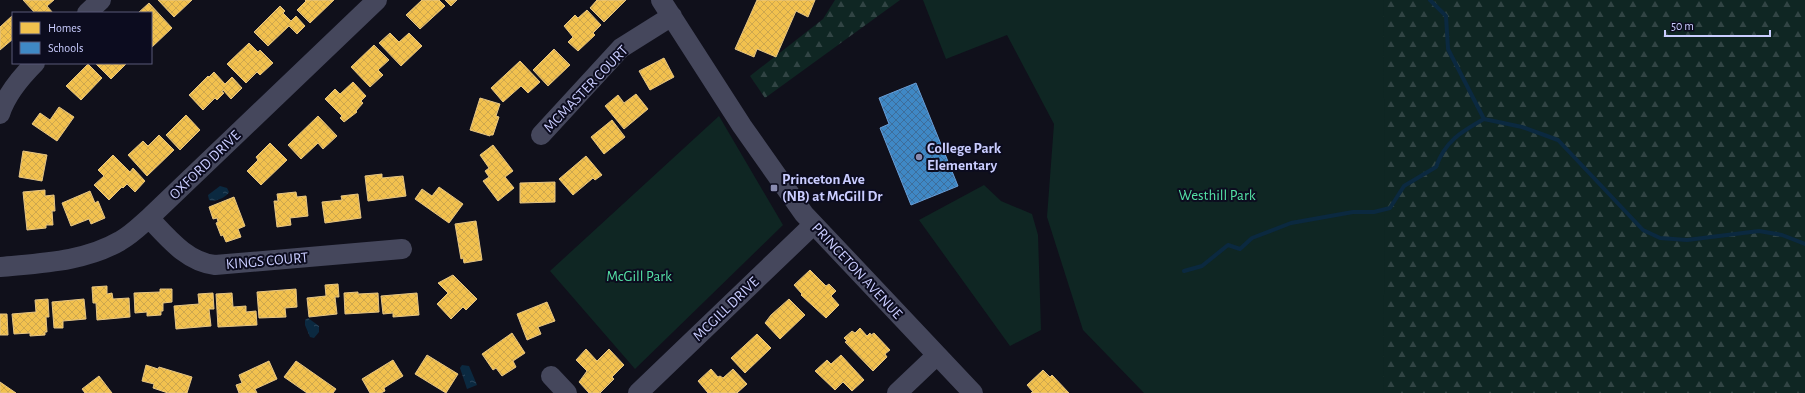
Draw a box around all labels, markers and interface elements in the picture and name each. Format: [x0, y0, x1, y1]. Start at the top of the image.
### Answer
legend [12, 12, 152, 64]
scale bar [1665, 12, 1770, 38]
text: 50 m [1671, 20, 1694, 32]
text: Homes [48, 22, 81, 34]
text: Schools [48, 42, 83, 54]
street label: MCMASTER COURT [541, 42, 632, 135]
street label: OXFORD DRIVE [167, 128, 243, 202]
place label: College Park Elementary [927, 141, 1002, 173]
marker: College Park Elementary [914, 152, 924, 162]
place label: Princeton Ave (NB) at McGill Dr [782, 172, 883, 204]
marker: Princeton Ave (NB) at McGill Dr [769, 183, 779, 193]
park label: Westhill Park [1178, 188, 1256, 203]
street label: PRINCETON AVENUE [809, 220, 905, 322]
street label: KINGS COURT [225, 250, 309, 272]
park label: McGill Park [606, 269, 672, 284]
street label: MCGILL DRIVE [690, 274, 762, 344]

